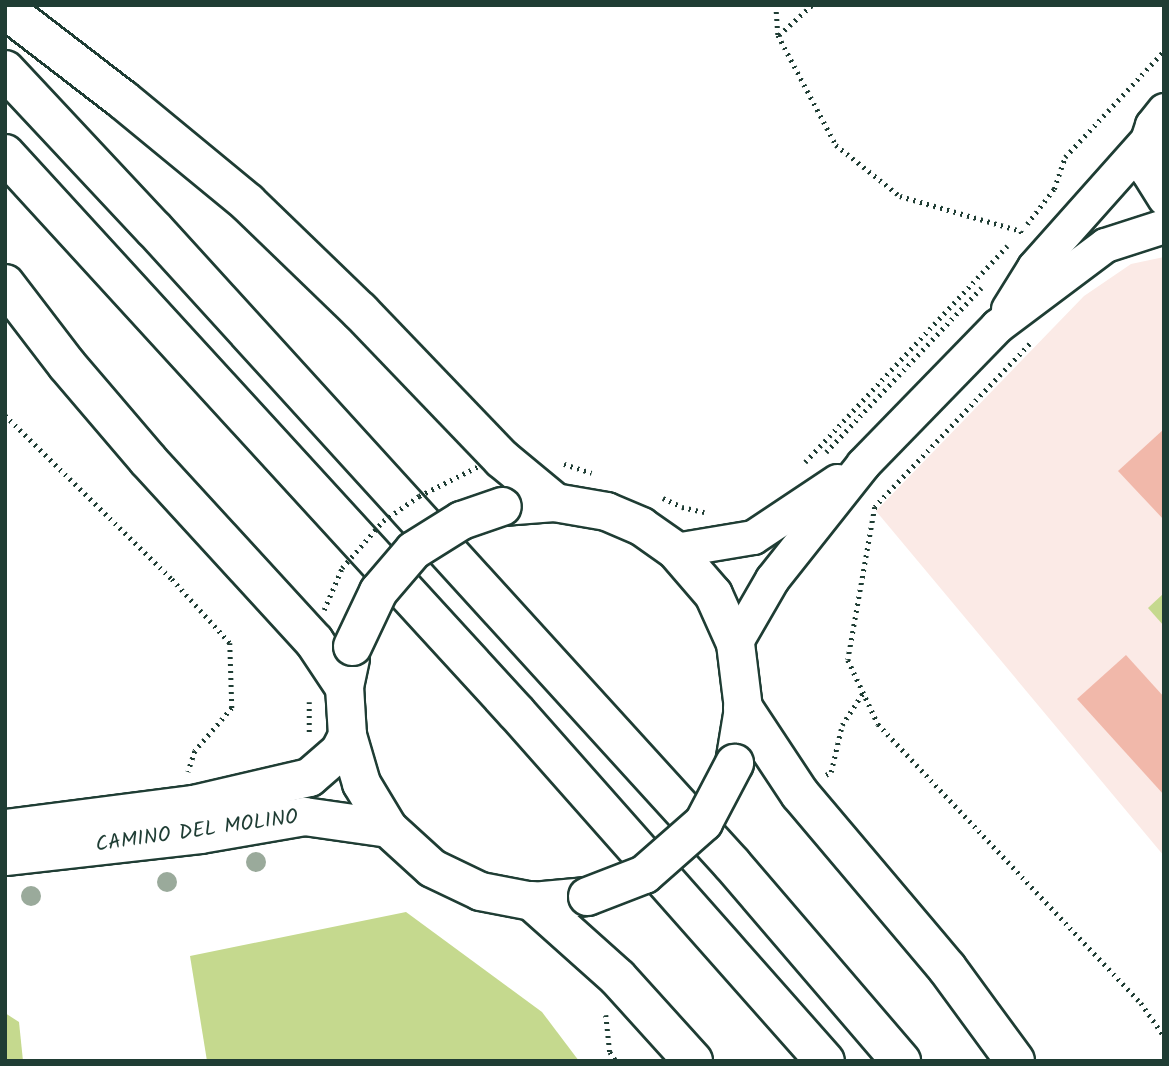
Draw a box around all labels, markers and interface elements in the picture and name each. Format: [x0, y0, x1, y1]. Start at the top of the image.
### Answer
street label: CAMINO DEL MOLINO [94, 805, 300, 859]

